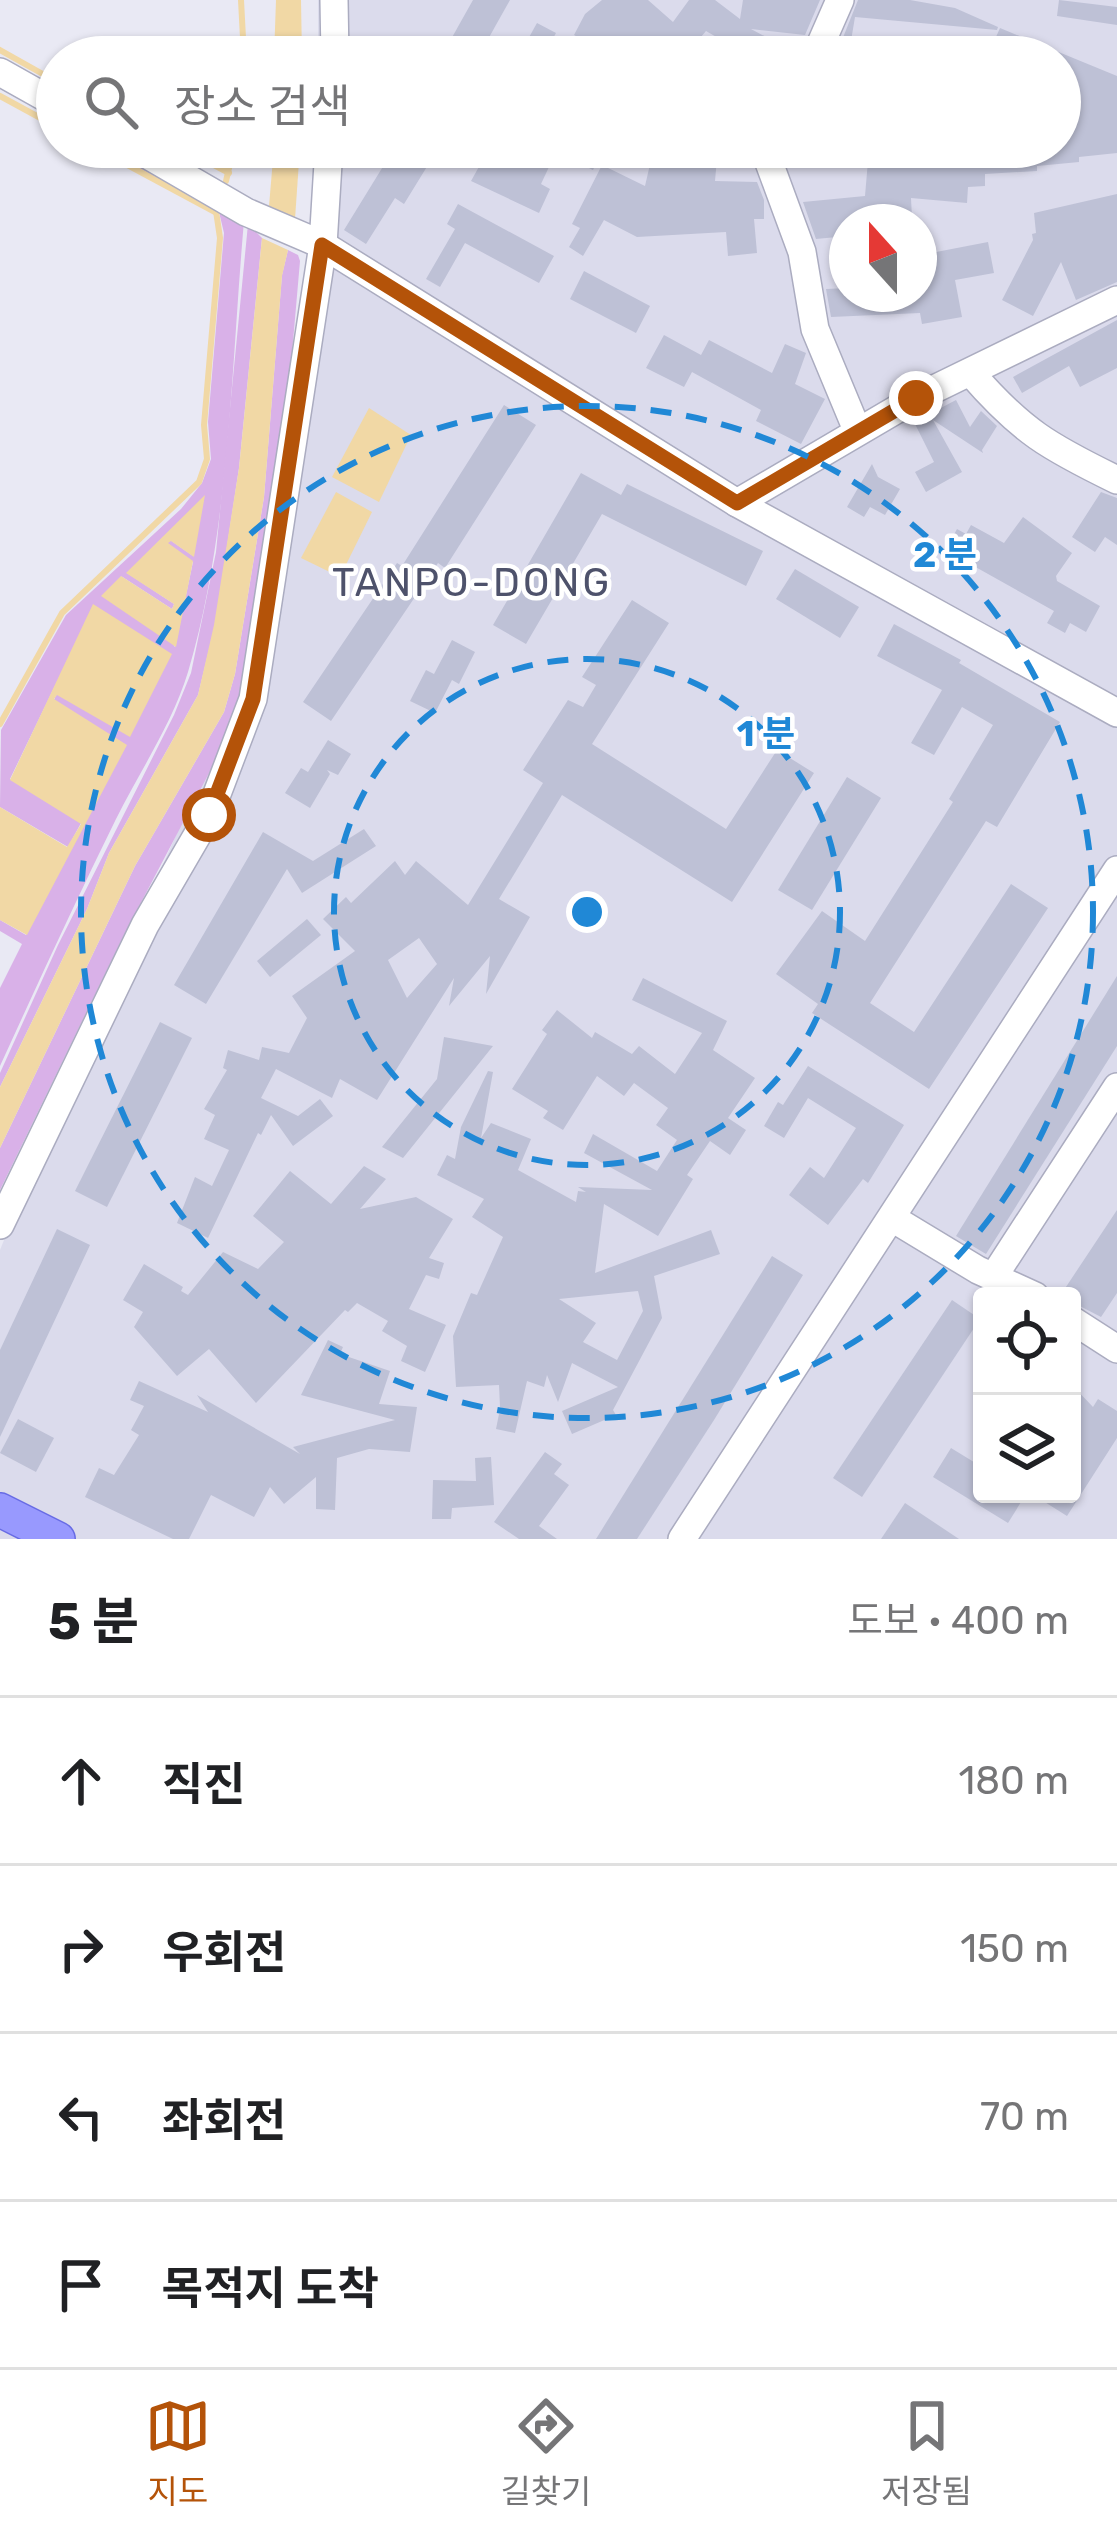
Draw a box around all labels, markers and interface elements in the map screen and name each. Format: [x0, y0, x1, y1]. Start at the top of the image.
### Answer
search box [36, 36, 1081, 168]
icon: search [78, 69, 144, 135]
text: 장소 검색 [174, 80, 351, 133]
north arrow [829, 204, 937, 312]
route end [889, 371, 943, 425]
text: 2 분 [913, 533, 977, 576]
district label: TANPO-DONG [332, 560, 612, 606]
text: 1 분 [737, 712, 795, 755]
route start [182, 788, 236, 842]
centre of rings [566, 891, 608, 933]
map controls [973, 1287, 1081, 1503]
button: locate [973, 1287, 1081, 1395]
button: layers [973, 1395, 1081, 1503]
text: 5 분 [48, 1591, 139, 1652]
text: 도보 · 400 m [847, 1598, 1069, 1644]
icon: ahead [48, 1748, 114, 1814]
text: 직진 [162, 1758, 245, 1811]
text: 180 m [959, 1758, 1069, 1804]
icon: right [48, 1916, 114, 1982]
text: 우회전 [162, 1926, 286, 1979]
text: 150 m [960, 1926, 1069, 1972]
icon: left [48, 2084, 114, 2150]
text: 좌회전 [162, 2094, 286, 2147]
text: 70 m [980, 2094, 1069, 2140]
icon: arrive [48, 2252, 114, 2318]
text: 목적지 도착 [162, 2262, 379, 2315]
tab: 지도 [145, 2393, 211, 2513]
tab: 길찾기 [500, 2393, 591, 2513]
tab: 저장됨 [881, 2393, 972, 2513]

